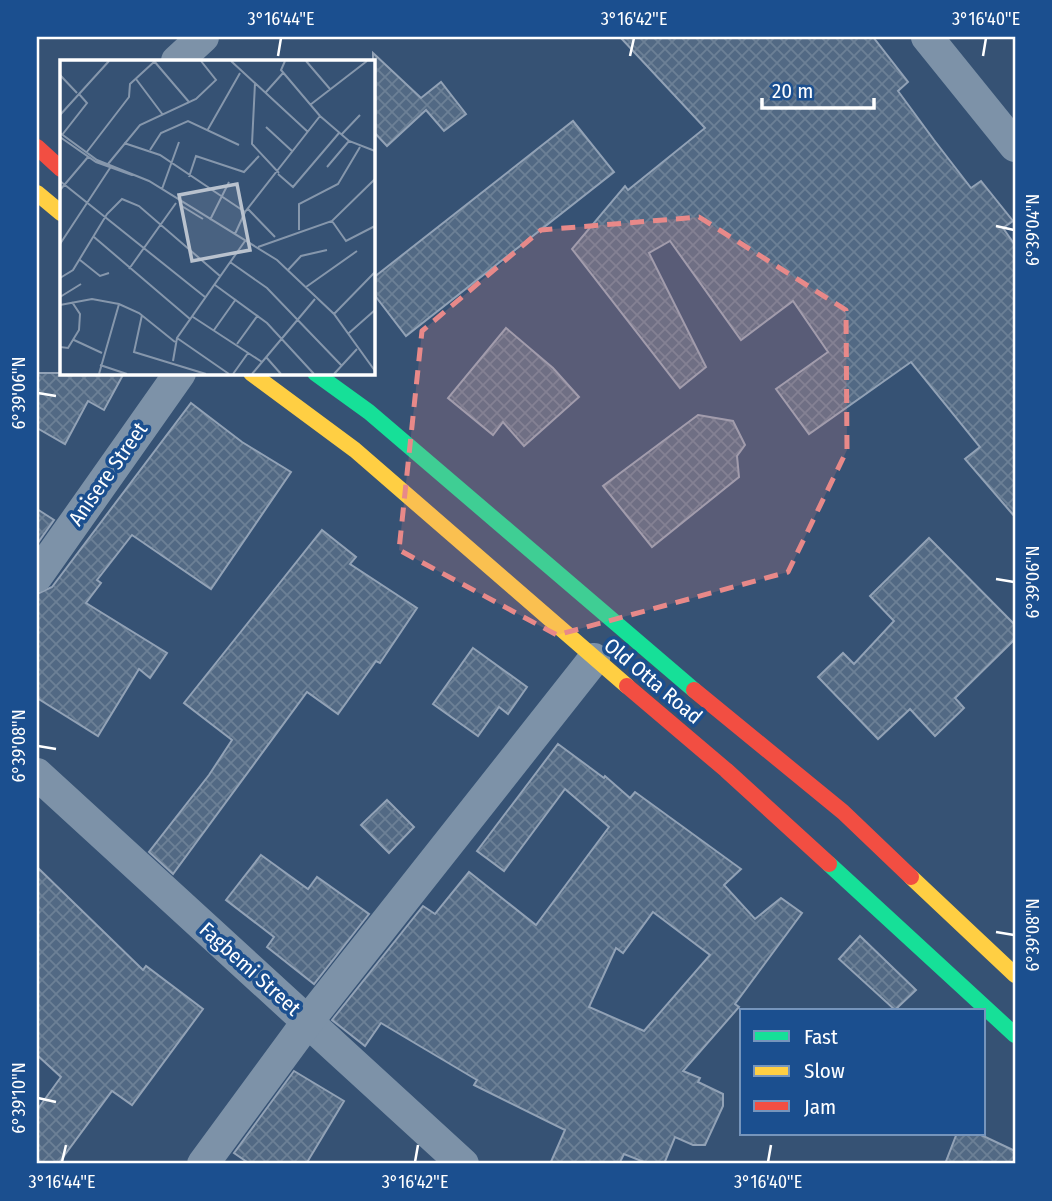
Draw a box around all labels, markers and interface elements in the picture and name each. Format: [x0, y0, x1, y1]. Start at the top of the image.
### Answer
text: 3°16'44"E [248, 8, 314, 30]
text: 3°16'42"E [601, 8, 667, 30]
text: 3°16'40"E [952, 8, 1020, 30]
inset map [60, 60, 374, 374]
scale bar [762, 66, 874, 110]
text: 20 m [772, 78, 813, 104]
text: 6°39'04"N [1022, 194, 1044, 266]
text: 6°39'06"N [8, 357, 30, 430]
street label: Anisere Street [63, 417, 153, 531]
text: 6°39'06"N [1022, 546, 1044, 619]
street label: Old Otta Road [599, 632, 707, 730]
text: 6°39'08"N [8, 709, 30, 783]
text: 6°39'08"N [1022, 898, 1044, 972]
street label: Fagbemi Street [194, 917, 306, 1021]
legend [740, 1009, 986, 1134]
text: Fast [804, 1024, 838, 1050]
text: Slow [804, 1058, 845, 1084]
text: 6°39'10"N [8, 1062, 30, 1134]
text: Jam [804, 1094, 836, 1120]
text: 3°16'44"E [29, 1171, 95, 1193]
text: 3°16'42"E [382, 1171, 448, 1193]
text: 3°16'40"E [734, 1171, 802, 1193]

